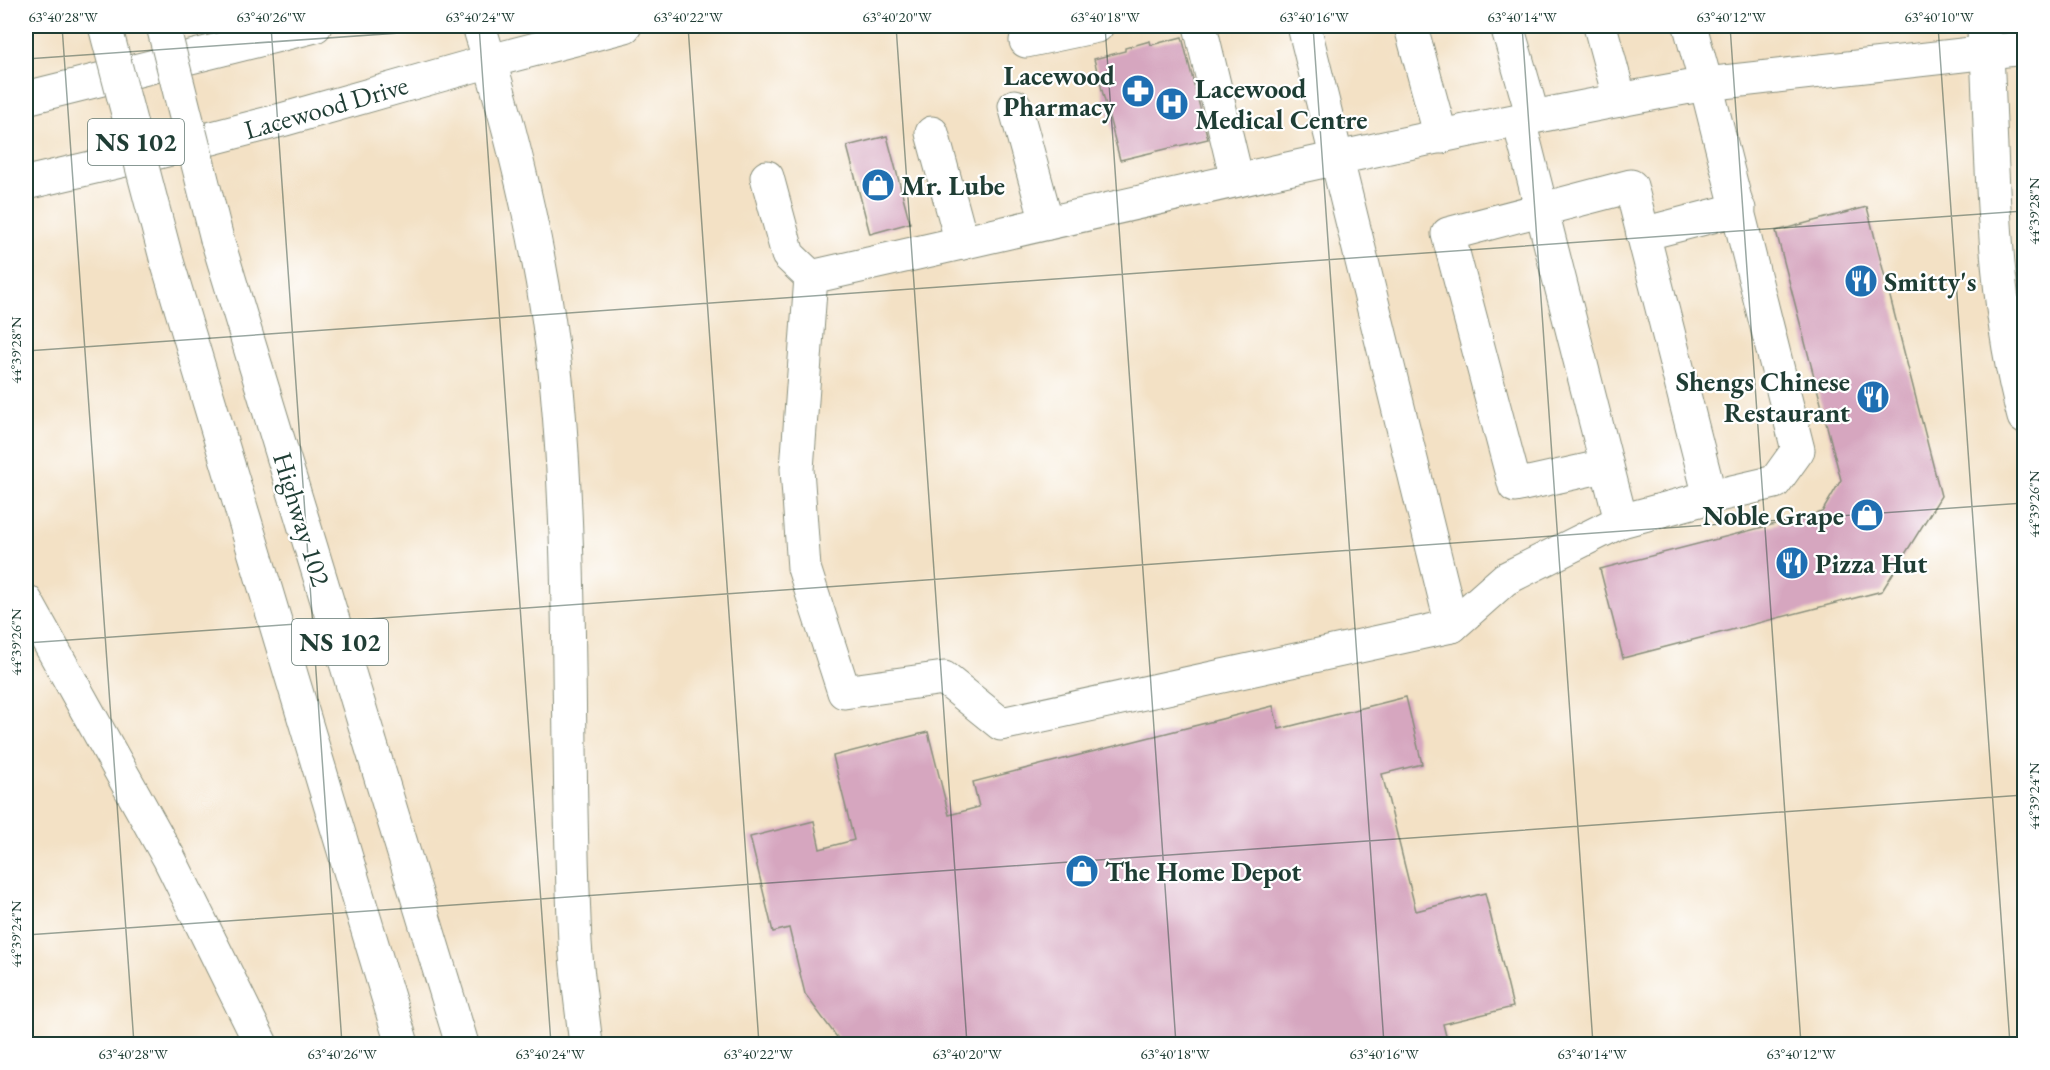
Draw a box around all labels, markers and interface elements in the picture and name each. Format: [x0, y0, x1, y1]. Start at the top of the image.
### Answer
text: 63°40'28"W [28, 7, 98, 26]
text: 63°40'26"W [236, 7, 306, 26]
text: 63°40'24"W [445, 7, 515, 26]
text: 63°40'22"W [653, 7, 723, 26]
text: 63°40'20"W [862, 7, 932, 26]
text: 63°40'18"W [1070, 7, 1140, 26]
text: 63°40'16"W [1279, 7, 1349, 26]
text: 63°40'14"W [1487, 7, 1557, 26]
text: 63°40'12"W [1696, 7, 1766, 26]
text: 63°40'10"W [1904, 7, 1974, 26]
place label: Lacewood Pharmacy [1003, 58, 1116, 124]
street label: Lacewood Drive [240, 67, 412, 147]
place label: Lacewood Medical Centre [1195, 71, 1367, 137]
pharmacy icon: Lacewood Pharmacy [1120, 73, 1156, 109]
hospital icon: Lacewood Medical Centre [1154, 86, 1190, 122]
road number: NS 102 [88, 119, 184, 165]
shop icon: Mr. Lube [860, 167, 896, 203]
place label: Mr. Lube [901, 168, 1005, 203]
text: 44°39'28"N [2024, 177, 2043, 245]
restaurant icon: Smitty's [1843, 263, 1879, 299]
place label: Smitty's [1884, 264, 1976, 299]
text: 44°39'28"N [6, 316, 25, 384]
place label: Shengs Chinese Restaurant [1676, 364, 1850, 430]
restaurant icon: Shengs Chinese Restaurant [1855, 379, 1891, 415]
street label: Highway 102 [265, 448, 339, 590]
text: 44°39'26"N [2024, 470, 2043, 538]
shop icon: Noble Grape [1849, 497, 1885, 533]
place label: Noble Grape [1703, 498, 1844, 533]
restaurant icon: Pizza Hut [1774, 545, 1810, 581]
place label: Pizza Hut [1815, 546, 1927, 581]
text: 44°39'26"N [6, 608, 25, 676]
road number: NS 102 [292, 619, 388, 665]
text: 44°39'24"N [2024, 762, 2043, 830]
shop icon: The Home Depot [1064, 853, 1100, 889]
place label: The Home Depot [1105, 854, 1301, 889]
text: 44°39'24"N [6, 900, 25, 968]
text: 63°40'28"W [98, 1044, 168, 1063]
text: 63°40'26"W [307, 1044, 377, 1063]
text: 63°40'24"W [515, 1044, 585, 1063]
text: 63°40'22"W [723, 1044, 793, 1063]
text: 63°40'20"W [932, 1044, 1002, 1063]
text: 63°40'18"W [1140, 1044, 1210, 1063]
text: 63°40'16"W [1349, 1044, 1419, 1063]
text: 63°40'14"W [1557, 1044, 1627, 1063]
text: 63°40'12"W [1766, 1044, 1836, 1063]

